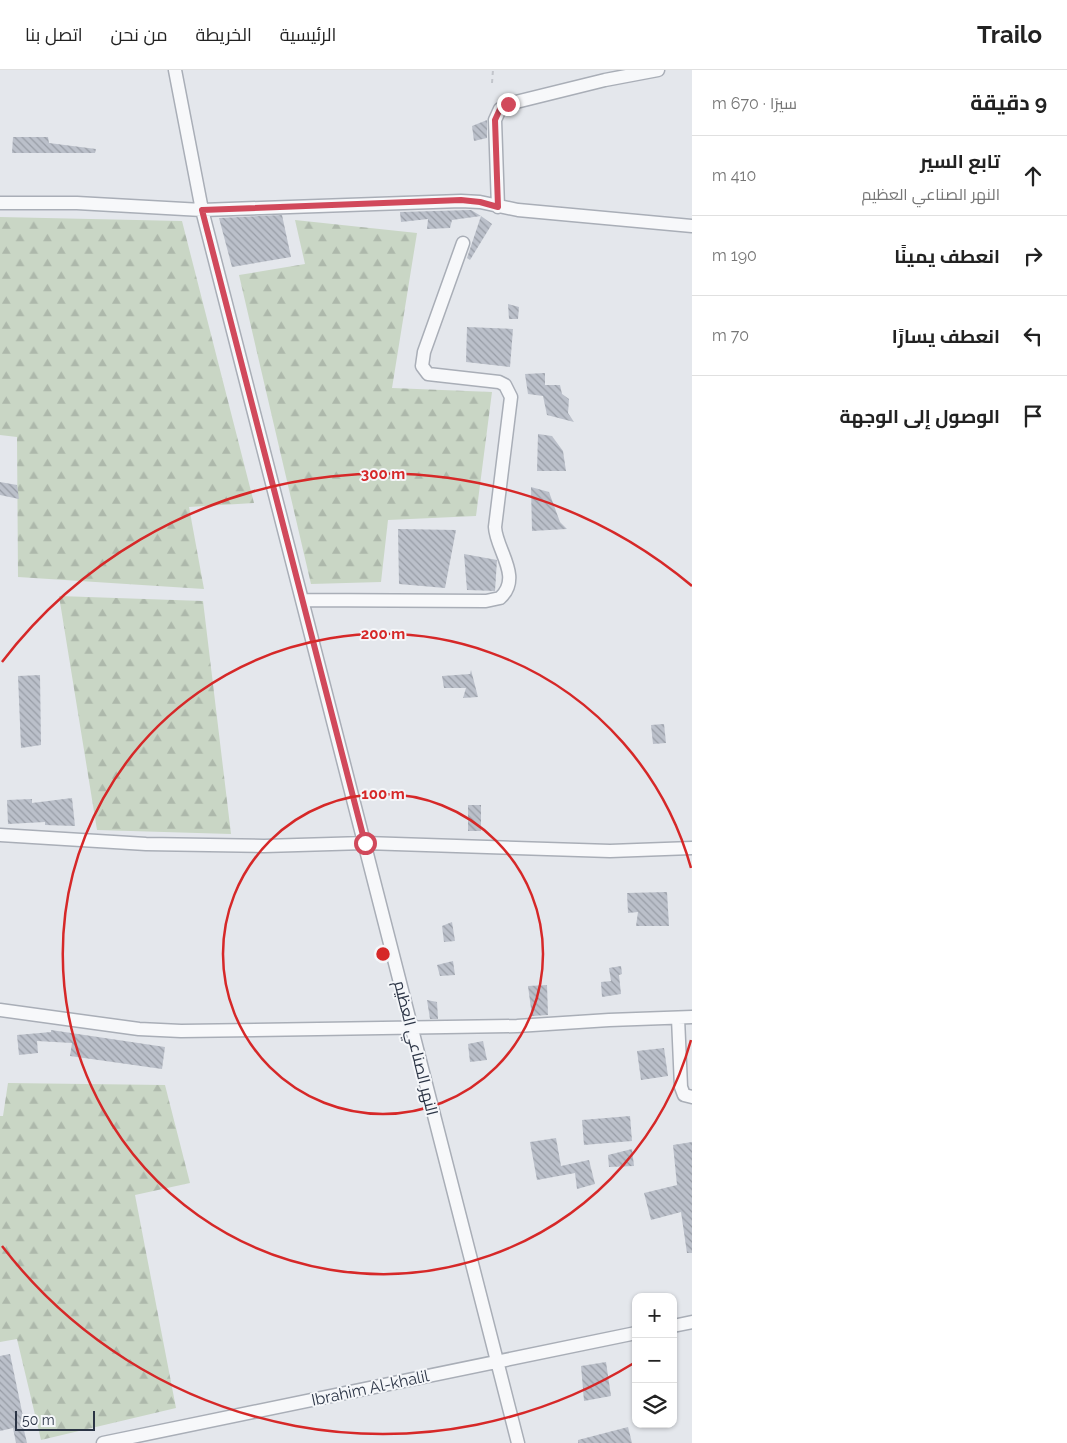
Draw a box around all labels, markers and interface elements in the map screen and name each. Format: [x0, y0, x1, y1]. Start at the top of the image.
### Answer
text: Trailo [977, 20, 1042, 49]
text: اتصل بنا [25, 24, 83, 45]
text: من نحن [111, 24, 168, 45]
text: الخريطة [196, 24, 252, 45]
text: الرئيسية [280, 24, 336, 45]
text: 9 دقيقة [970, 90, 1047, 115]
route end [497, 93, 520, 116]
text: سيرًا · 670 m [712, 94, 797, 113]
text: تابع السير [920, 150, 1000, 172]
icon: ahead [1019, 162, 1047, 190]
text: 410 m [712, 166, 756, 185]
text: النهر الصناعي العظيم [862, 185, 1000, 204]
icon: right [1019, 242, 1047, 270]
text: انعطف يمينًا [894, 245, 1000, 267]
text: 190 m [712, 246, 757, 265]
icon: left [1019, 322, 1047, 350]
text: انعطف يسارًا [892, 325, 1000, 347]
text: 70 m [712, 326, 749, 345]
icon: arrive [1019, 402, 1047, 430]
text: الوصول إلى الوجهة [840, 405, 1000, 427]
text: 300 m [361, 465, 405, 483]
text: 200 m [361, 625, 405, 643]
text: 100 m [361, 785, 405, 803]
route start [354, 832, 377, 855]
centre of rings [374, 945, 392, 963]
street label: النهر الصناعي العظيم [386, 979, 442, 1118]
map controls [632, 1293, 677, 1428]
button: + [632, 1293, 677, 1338]
button: − [632, 1338, 677, 1383]
street label: Ibrahim Al-khalil [310, 1366, 431, 1410]
button: layers [632, 1383, 677, 1428]
scale bar [15, 1408, 95, 1431]
text: 50 m [22, 1412, 55, 1428]

